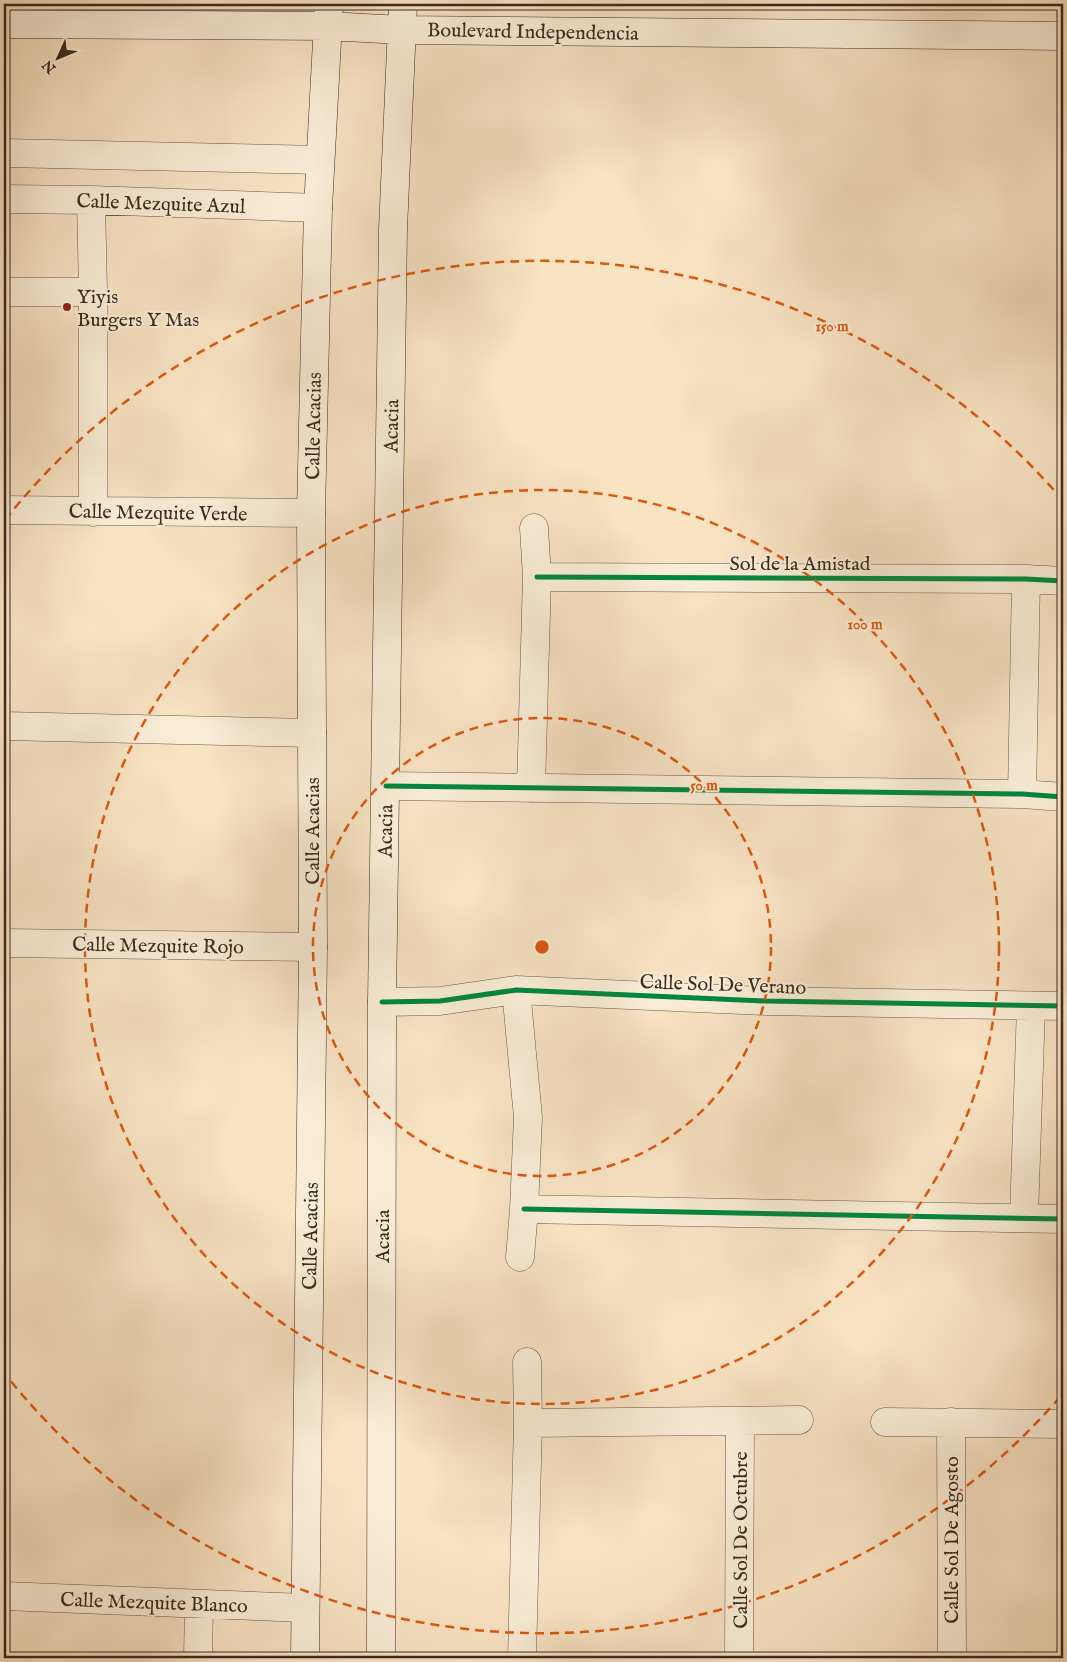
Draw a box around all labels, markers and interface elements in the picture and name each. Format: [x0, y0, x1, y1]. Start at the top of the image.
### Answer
street label: Boulevard Independencia [427, 18, 639, 47]
north arrow [32, 32, 82, 82]
text: N [39, 56, 61, 78]
street label: Calle Mezquite Azul [76, 189, 246, 220]
place label: Yiyis Burgers Y Mas [77, 285, 199, 333]
marker: Yiyis Burgers Y Mas [61, 301, 73, 313]
text: 150 m [815, 317, 849, 336]
street label: Calle Acacias [301, 372, 328, 480]
street label: Acacia [380, 399, 405, 454]
street label: Calle Mezquite Verde [68, 499, 248, 528]
street label: Sol de la Amistad [729, 552, 871, 577]
text: 100 m [847, 615, 883, 634]
text: 50 m [690, 776, 718, 795]
street label: Calle Acacias [301, 777, 326, 885]
street label: Acacia [374, 804, 399, 859]
street label: Calle Mezquite Rojo [72, 933, 244, 961]
centre of rings [533, 938, 551, 956]
street label: Calle Sol De Verano [639, 970, 807, 1001]
street label: Calle Acacias [298, 1182, 325, 1290]
street label: Acacia [371, 1209, 396, 1264]
street label: Calle Sol De Octubre [729, 1451, 754, 1629]
street label: Calle Sol De Agosto [940, 1456, 965, 1624]
street label: Calle Mezquite Blanco [60, 1588, 248, 1619]

